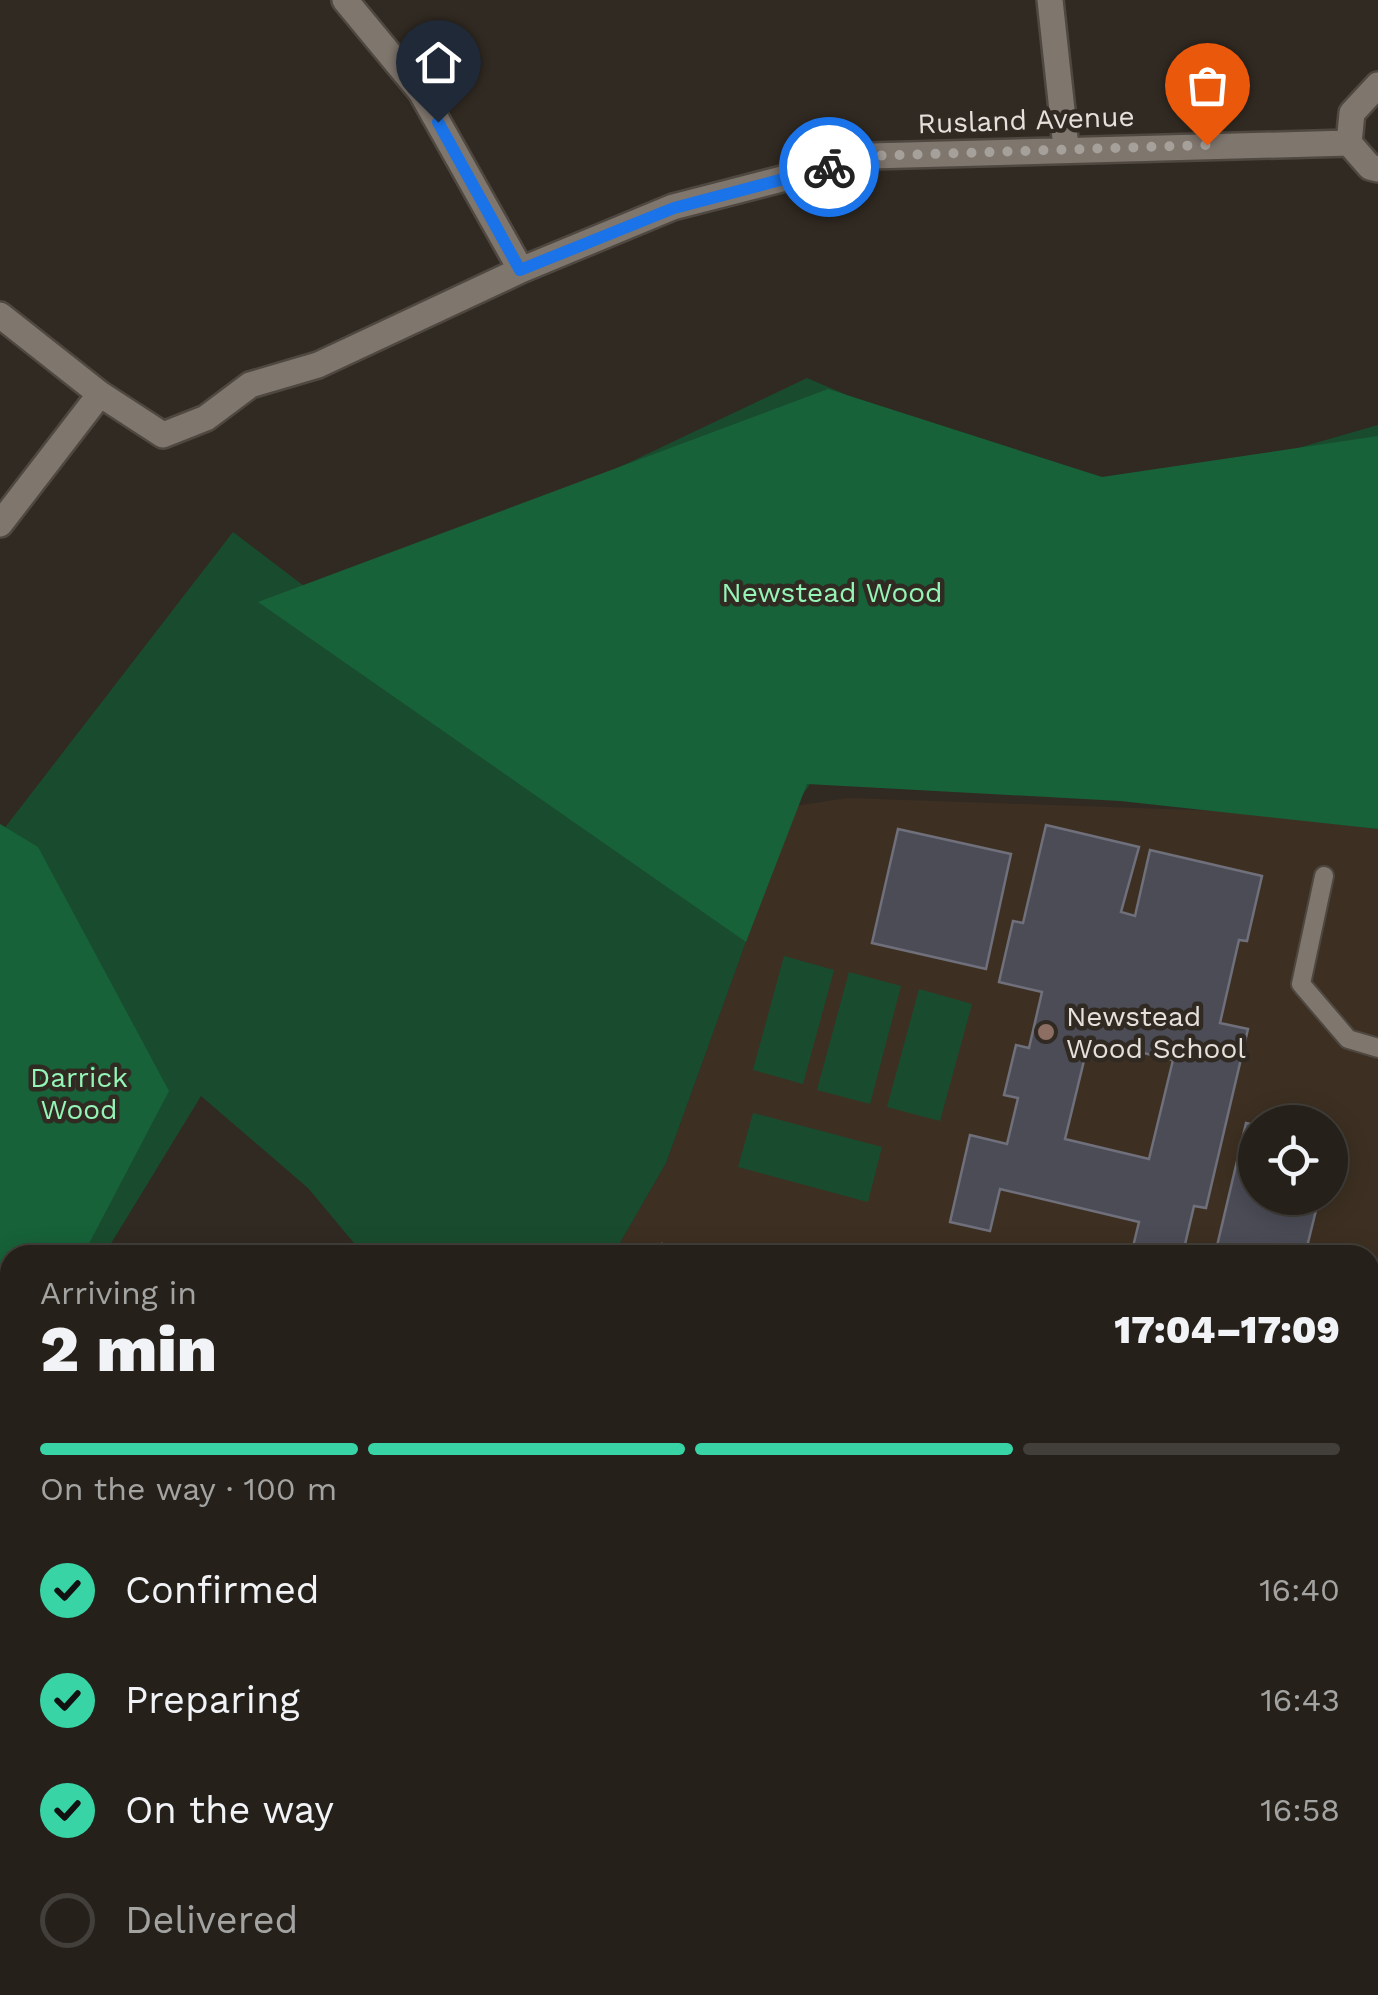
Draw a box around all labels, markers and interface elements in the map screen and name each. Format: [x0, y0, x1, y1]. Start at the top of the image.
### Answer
pin [396, 20, 481, 123]
icon: home [411, 35, 466, 90]
pin [1165, 43, 1250, 146]
icon: bag [1180, 58, 1235, 113]
street label: Rusland Avenue [917, 100, 1135, 140]
courier [779, 117, 879, 217]
icon: bike [802, 140, 857, 195]
park label: Newstead Wood [721, 576, 943, 609]
place label: Newstead Wood School [1066, 1000, 1246, 1065]
marker: Newstead Wood School [1035, 1021, 1057, 1043]
park label: Darrick Wood [30, 1061, 128, 1126]
map controls [1238, 1105, 1348, 1215]
button: locate [1238, 1105, 1348, 1215]
text: Arriving in [40, 1274, 197, 1312]
text: 17:04–17:09 [1114, 1308, 1340, 1352]
text: 2 min [40, 1311, 217, 1387]
text: On the way · 100 m [40, 1470, 337, 1508]
icon: check [40, 1563, 95, 1618]
text: Confirmed [125, 1568, 320, 1612]
text: 16:40 [1259, 1571, 1340, 1609]
icon: check [40, 1673, 95, 1728]
text: Preparing [125, 1678, 300, 1722]
text: 16:43 [1260, 1681, 1340, 1719]
icon: check [40, 1783, 95, 1838]
text: On the way [125, 1788, 334, 1832]
text: 16:58 [1260, 1791, 1340, 1829]
text: Delivered [125, 1898, 298, 1942]

